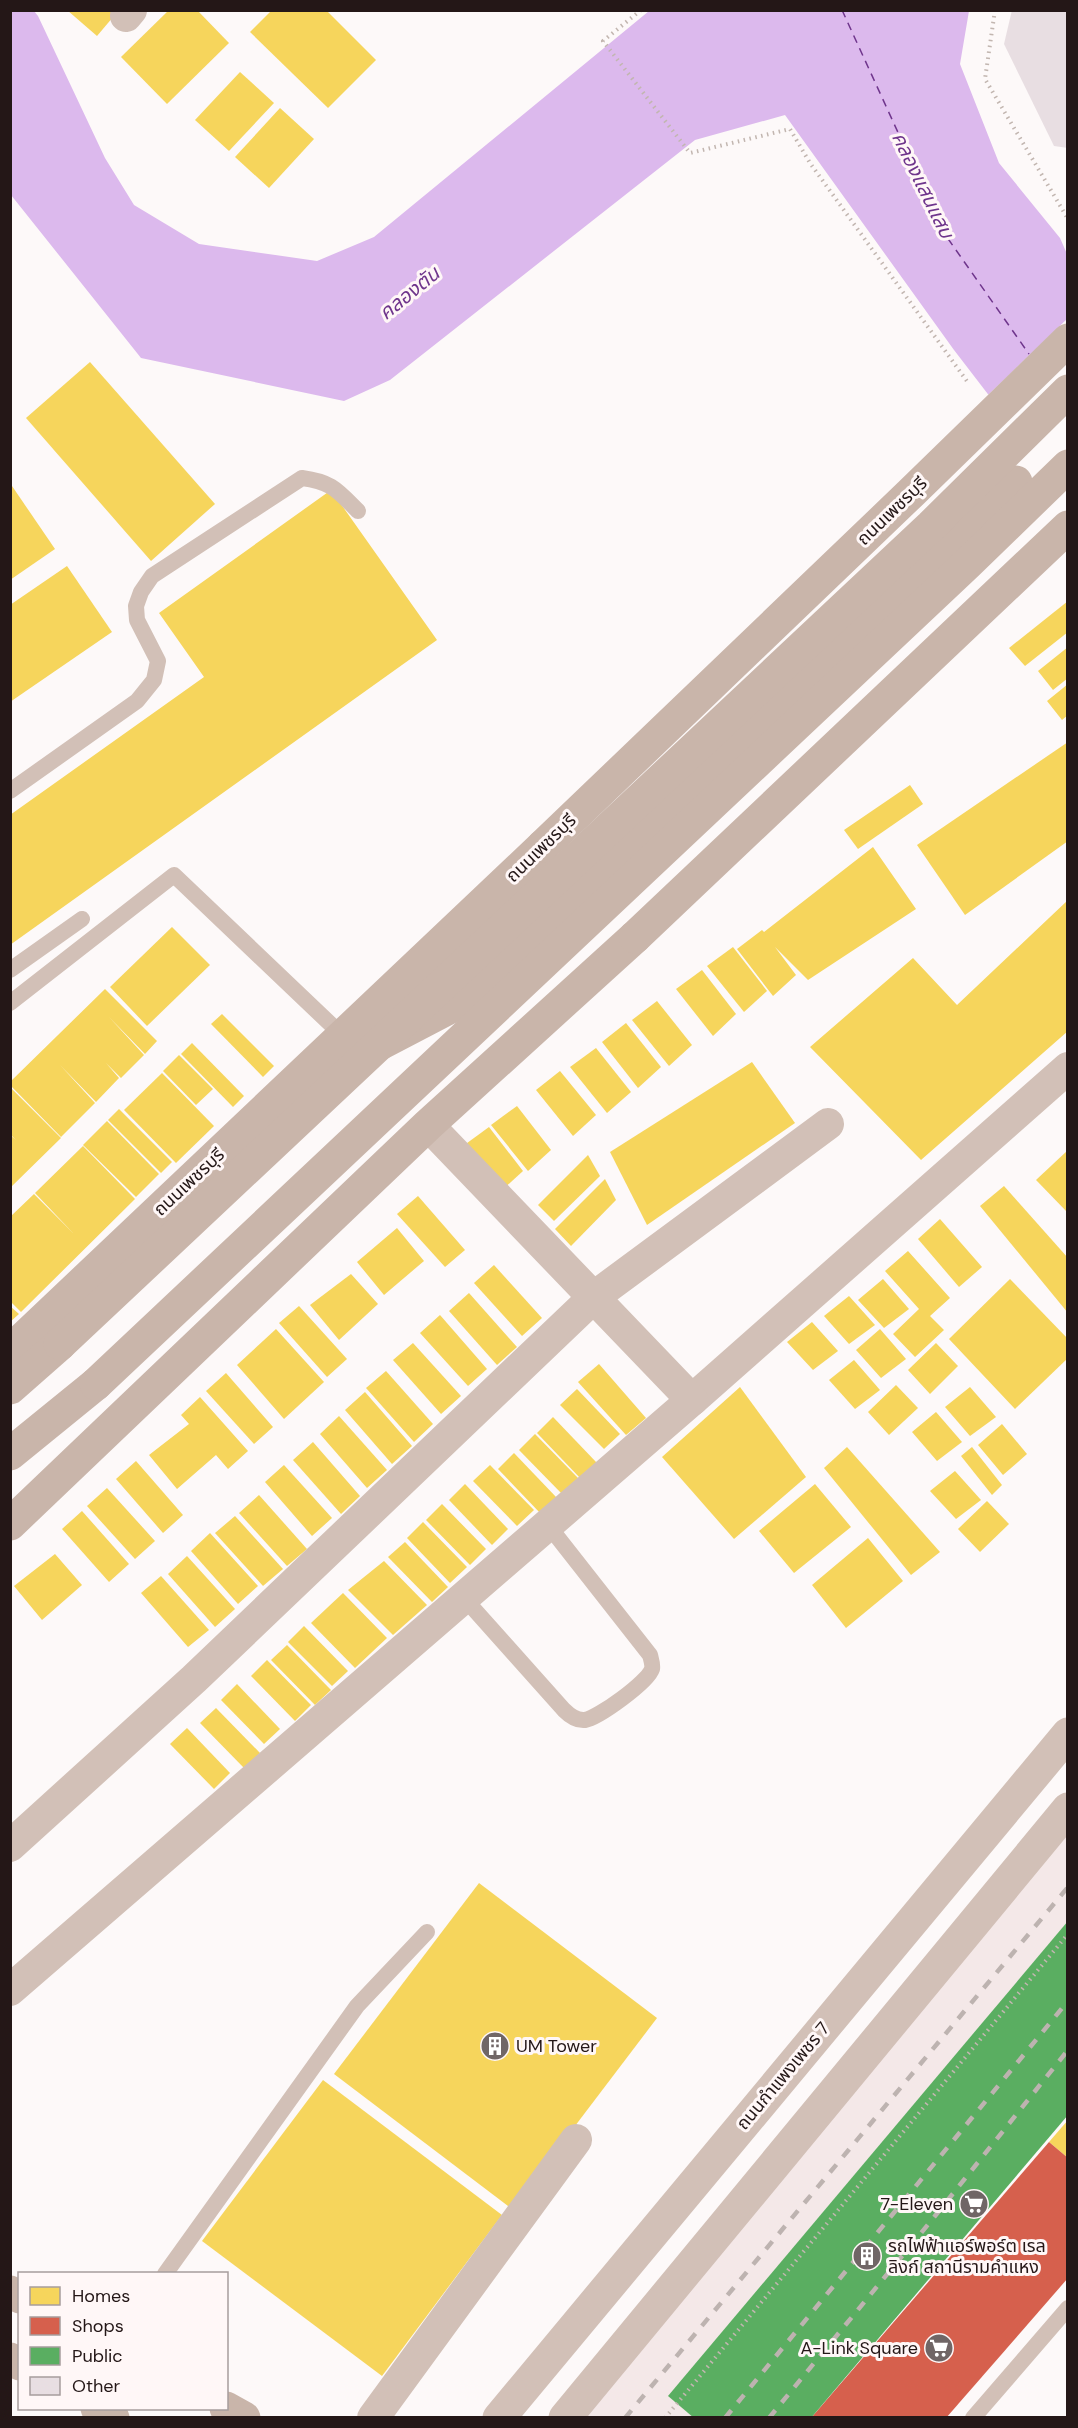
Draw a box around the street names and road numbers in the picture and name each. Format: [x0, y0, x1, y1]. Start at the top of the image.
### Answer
street label: ถนนเพชรบุรี [852, 471, 932, 550]
street label: ถนนเพชรบุรี [501, 808, 581, 887]
street label: ถนนเพชรบุรี [148, 1143, 230, 1221]
street label: ถนนกำแพงเพชร 7 [731, 2017, 835, 2135]

